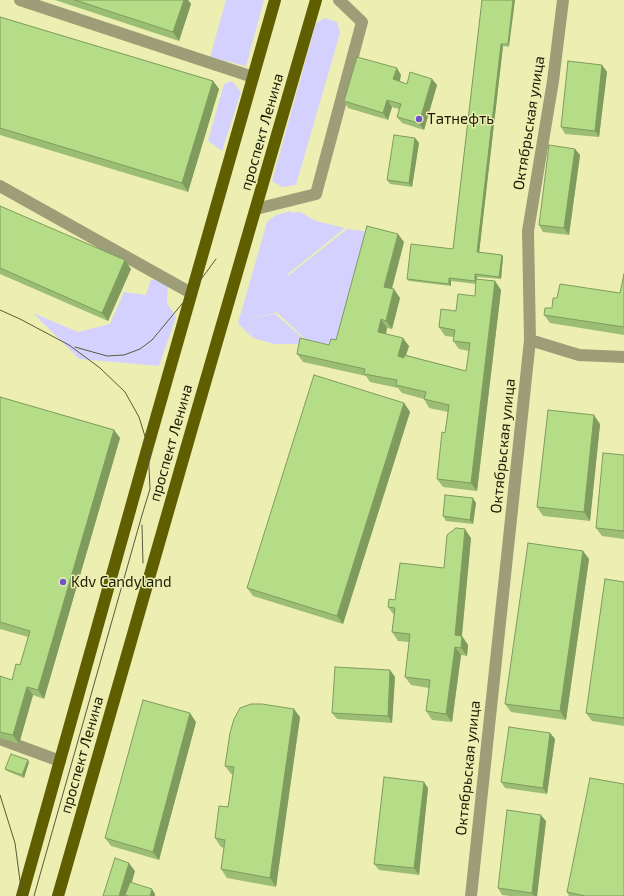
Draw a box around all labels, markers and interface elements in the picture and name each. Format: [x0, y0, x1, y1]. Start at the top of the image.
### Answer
street label: Октябрьская улица [509, 55, 549, 191]
street label: проспект Ленина [237, 71, 287, 193]
place label: Татнефть [427, 110, 494, 128]
marker: Татнефть [414, 114, 424, 124]
street label: Октябрьская улица [487, 378, 519, 514]
street label: проспект Ленина [146, 382, 196, 504]
place label: Kdv Candyland [71, 573, 172, 591]
marker: Kdv Candyland [58, 577, 68, 587]
street label: проспект Ленина [57, 694, 107, 816]
street label: Октябрьская улица [452, 700, 484, 836]

